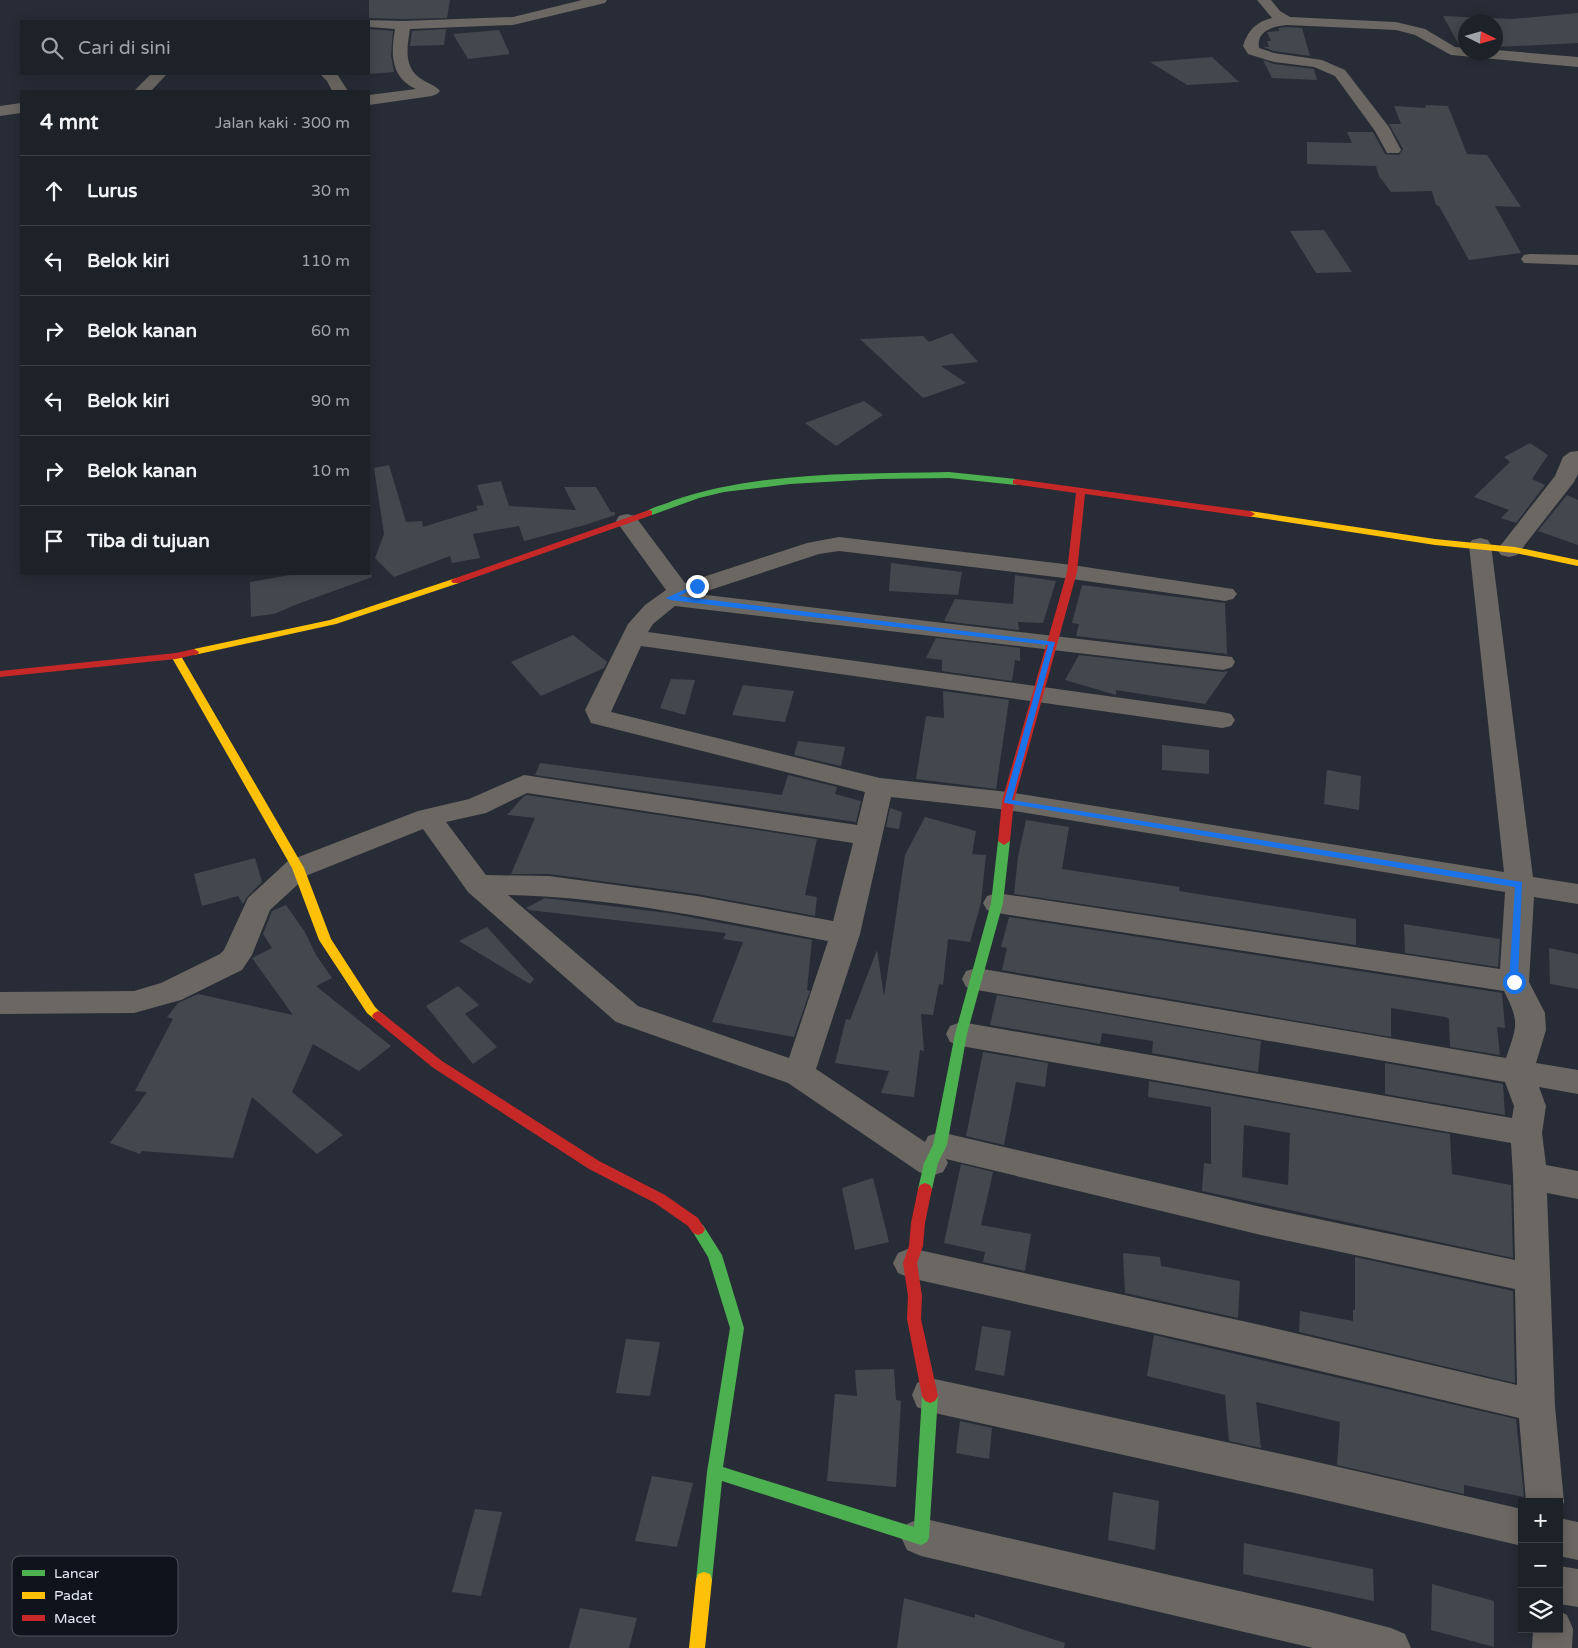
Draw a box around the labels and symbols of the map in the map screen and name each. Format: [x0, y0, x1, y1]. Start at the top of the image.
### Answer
north arrow [1458, 15, 1503, 60]
route end [686, 575, 709, 598]
route start [1503, 971, 1526, 994]
legend [12, 1556, 178, 1636]
text: Lancar [54, 1565, 100, 1582]
text: Padat [54, 1587, 93, 1604]
text: Macet [54, 1610, 97, 1627]

